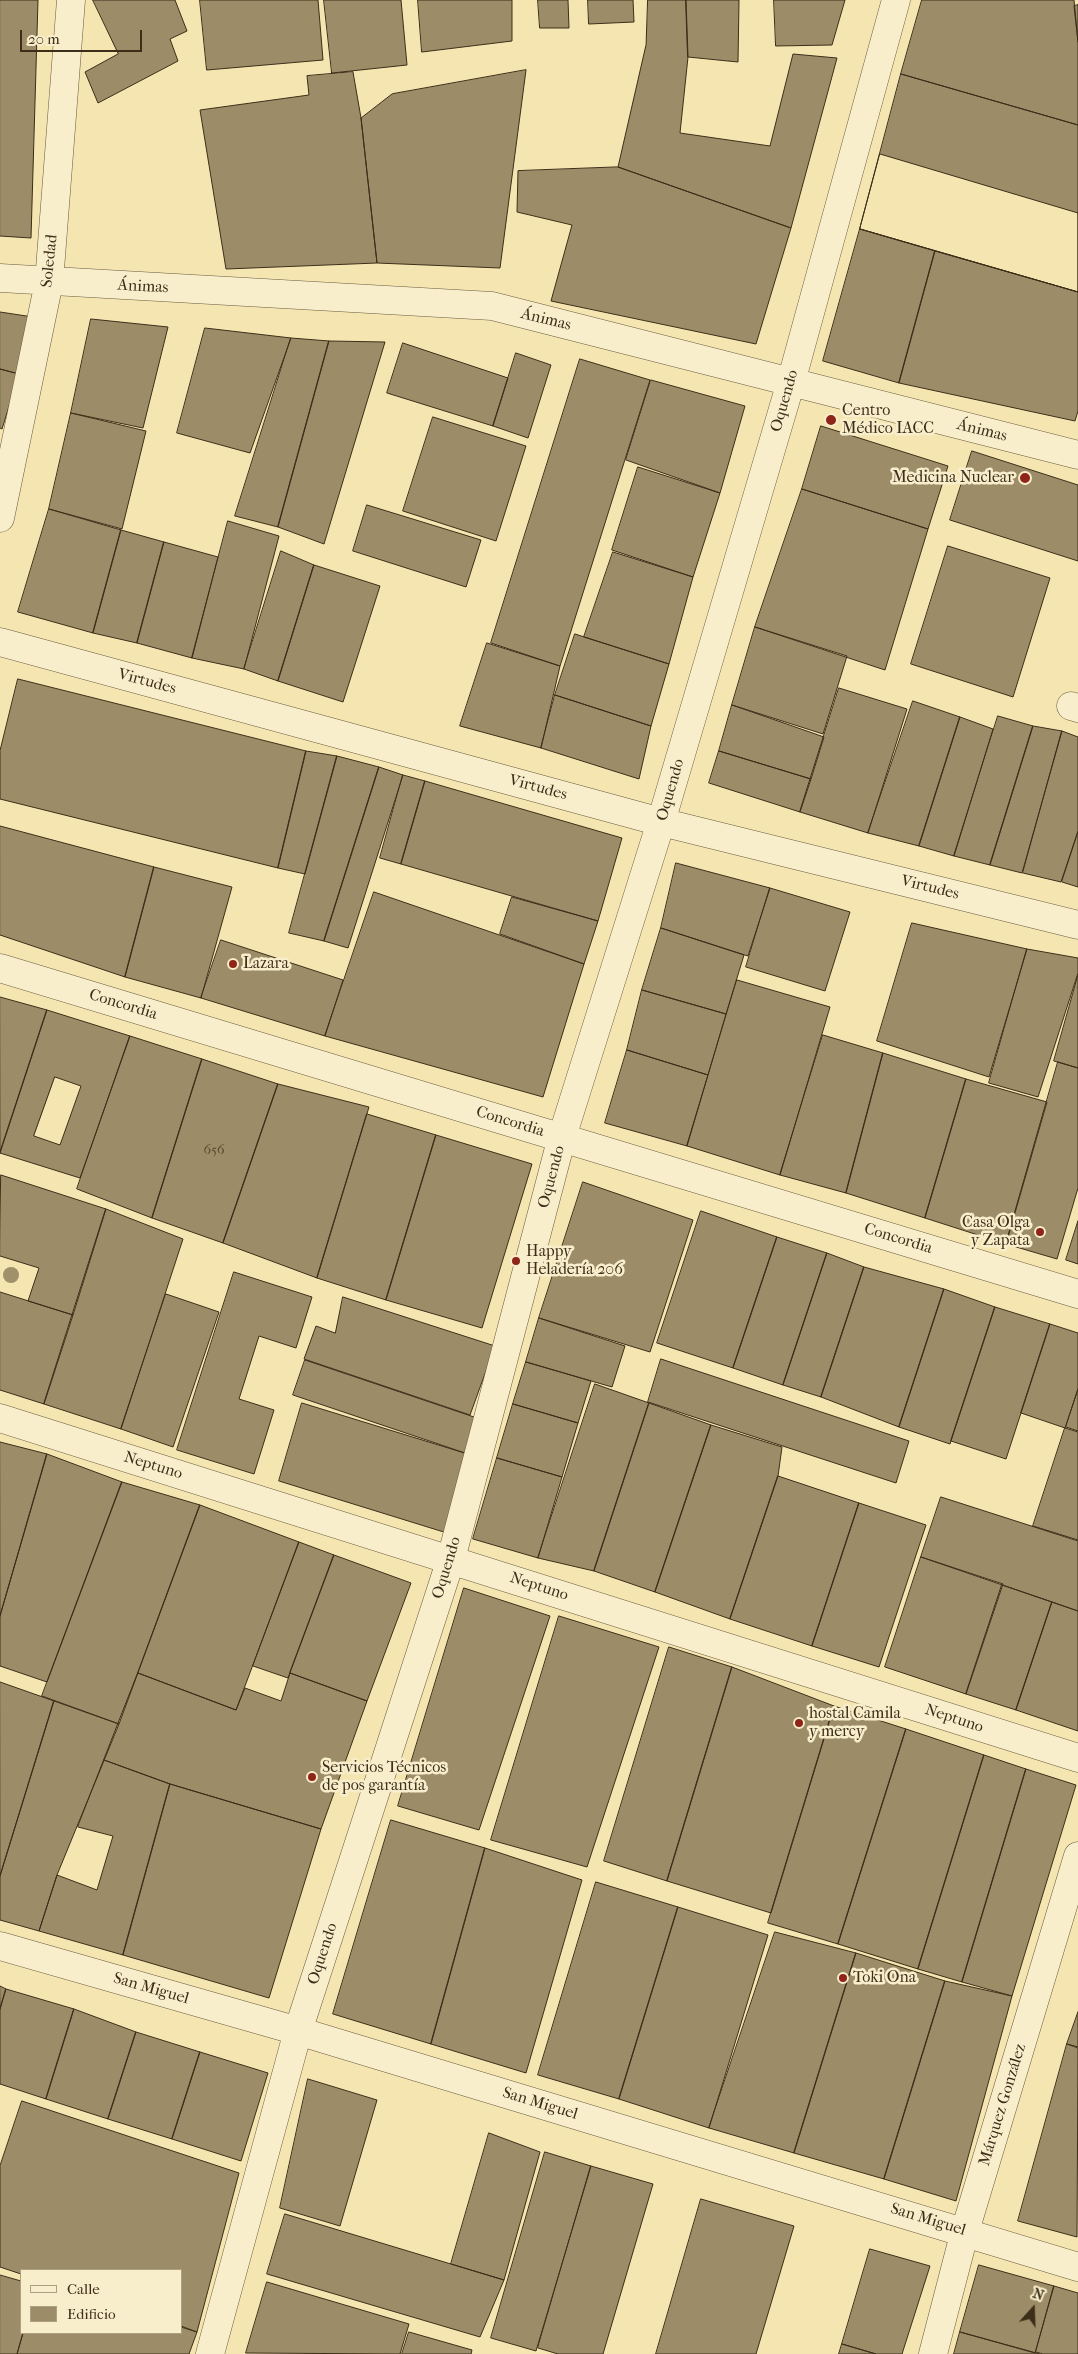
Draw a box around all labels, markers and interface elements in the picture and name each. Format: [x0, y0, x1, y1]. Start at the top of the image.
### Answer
scale bar [22, 20, 145, 52]
text: 20 m [28, 30, 60, 48]
street label: Soledad [38, 233, 62, 289]
street label: Ánimas [117, 276, 169, 298]
street label: Ánimas [519, 305, 573, 335]
street label: Oquendo [767, 368, 803, 434]
place label: Centro Médico IACC [842, 401, 934, 439]
marker: Centro Médico IACC [824, 413, 838, 427]
street label: Ánimas [955, 416, 1009, 446]
place label: Medicina Nuclear [892, 468, 1014, 488]
marker: Medicina Nuclear [1018, 471, 1032, 485]
street label: Virtudes [116, 665, 178, 699]
street label: Oquendo [653, 757, 689, 823]
street label: Virtudes [507, 771, 569, 805]
street label: Virtudes [899, 872, 961, 904]
place label: Lazara [243, 954, 289, 974]
marker: Lazara [227, 958, 239, 970]
street label: Concordia [86, 986, 160, 1024]
street label: Concordia [473, 1103, 547, 1141]
house number: 656 [203, 1143, 225, 1159]
street label: Oquendo [534, 1144, 570, 1210]
place label: Casa Olga y Zapata [962, 1213, 1030, 1251]
street label: Concordia [861, 1220, 935, 1258]
marker: Casa Olga y Zapata [1034, 1226, 1046, 1238]
place label: Happy Heladería 206 [526, 1242, 623, 1280]
marker: Happy Heladería 206 [510, 1255, 522, 1267]
street label: Neptuno [121, 1448, 185, 1484]
street label: Oquendo [428, 1535, 466, 1601]
street label: Neptuno [507, 1569, 571, 1605]
street label: Neptuno [922, 1701, 986, 1737]
place label: hostal Camila y mercy [809, 1704, 901, 1742]
marker: hostal Camila y mercy [793, 1717, 805, 1729]
place label: Servicios Técnicos de pos garantía [322, 1758, 446, 1796]
marker: Servicios Técnicos de pos garantía [306, 1771, 318, 1783]
street label: Oquendo [304, 1921, 342, 1987]
place label: Toki Ona [853, 1968, 916, 1988]
street label: San Miguel [111, 1969, 191, 2009]
marker: Toki Ona [837, 1972, 849, 1984]
street label: Márquez González [975, 2042, 1031, 2168]
street label: San Miguel [500, 2083, 580, 2125]
street label: San Miguel [888, 2199, 968, 2241]
legend [20, 2269, 182, 2334]
text: Calle [67, 2280, 100, 2298]
north arrow [1008, 2284, 1058, 2334]
text: N [1030, 2285, 1046, 2304]
text: Edificio [67, 2305, 116, 2323]

